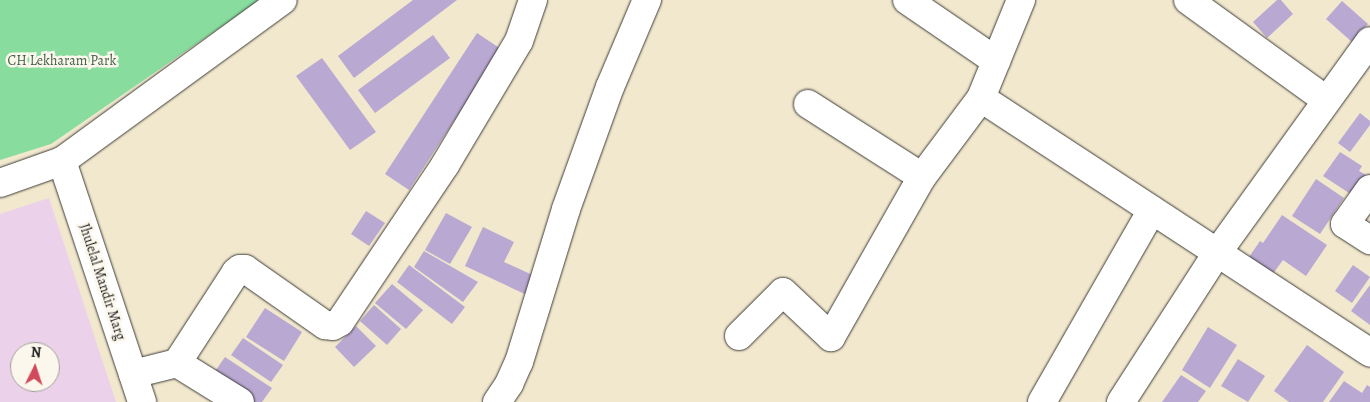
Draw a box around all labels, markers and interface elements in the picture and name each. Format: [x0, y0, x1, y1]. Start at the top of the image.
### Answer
park label: CH Lekharam Park [8, 53, 116, 69]
street label: Jhulelal Mandir Marg [75, 222, 129, 342]
north arrow [10, 342, 60, 392]
text: N [30, 343, 42, 362]

